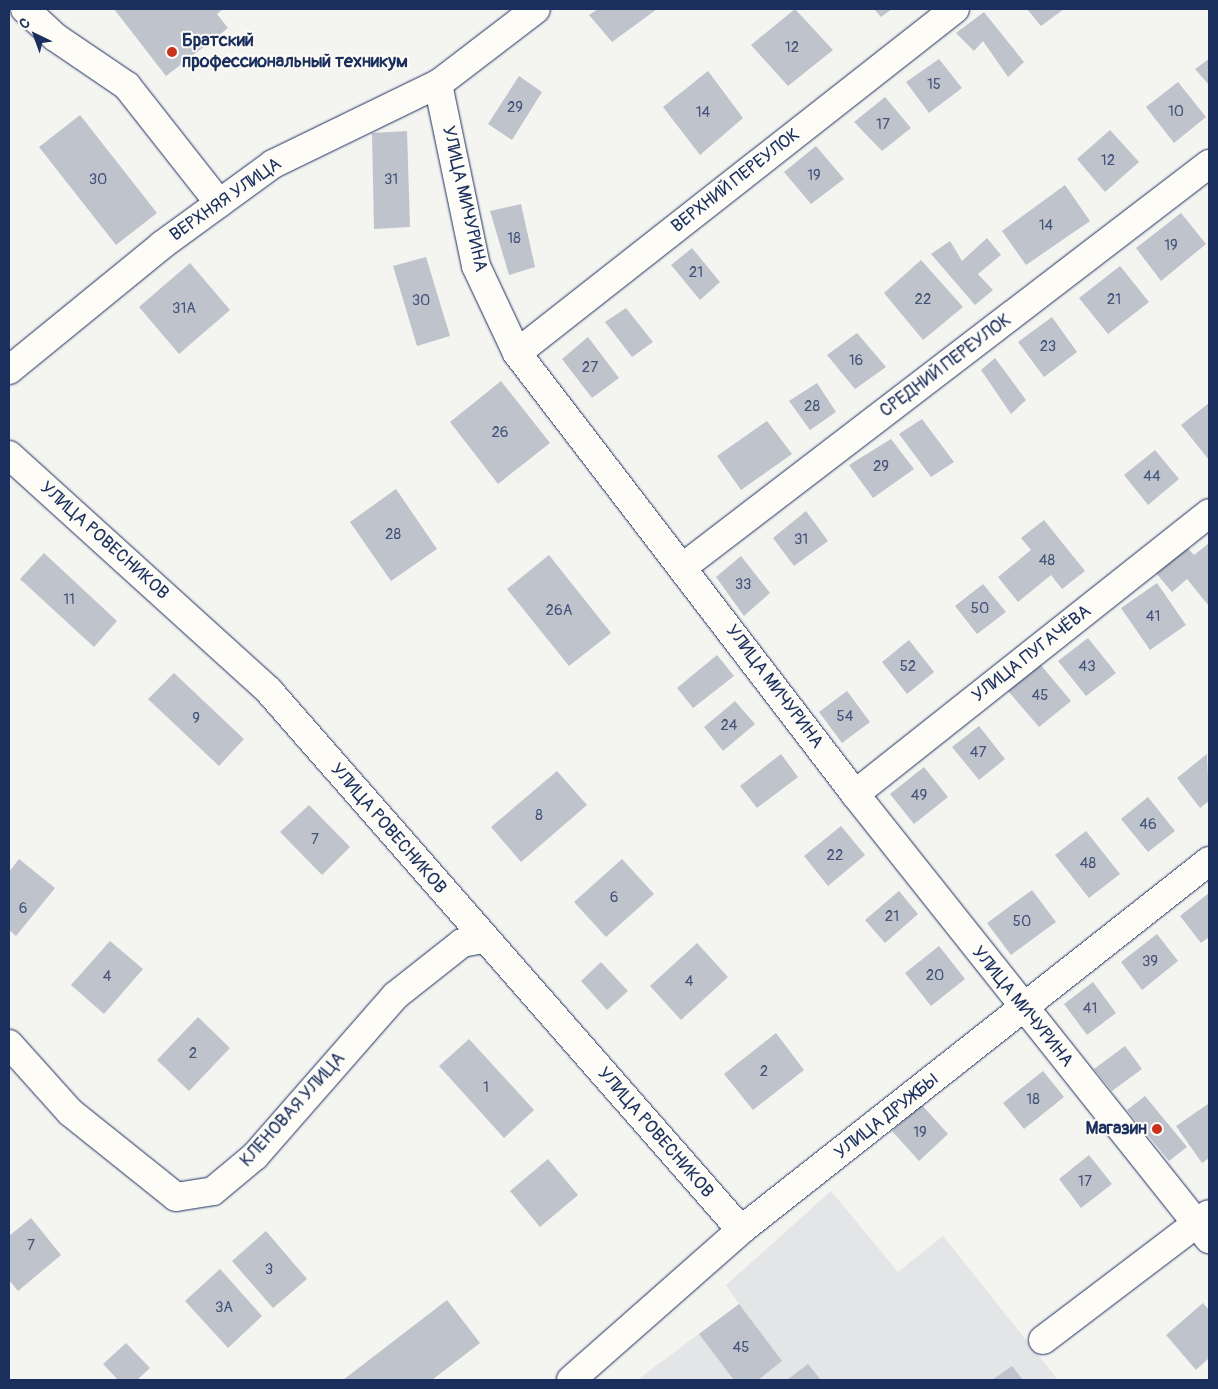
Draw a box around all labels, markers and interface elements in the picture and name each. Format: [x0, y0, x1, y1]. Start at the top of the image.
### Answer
north arrow [10, 10, 60, 60]
text: С [16, 14, 34, 33]
place label: Братский профессиональный техникум [182, 31, 408, 74]
house number: 12 [785, 39, 799, 57]
marker: Братский профессиональный техникум [166, 46, 178, 58]
house number: 15 [927, 76, 941, 94]
house number: 29 [507, 99, 523, 117]
house number: 10 [1168, 103, 1184, 121]
house number: 14 [696, 104, 710, 122]
house number: 17 [876, 116, 890, 134]
street label: УЛИЦА МИЧУРИНА [437, 124, 491, 274]
street label: ВЕРХНИЙ ПЕРЕУЛОК [668, 124, 804, 238]
house number: 12 [1101, 152, 1115, 170]
street label: ВЕРХНЯЯ УЛИЦА [166, 154, 286, 246]
house number: 19 [807, 167, 821, 185]
house number: 30 [89, 171, 107, 189]
house number: 31 [384, 171, 398, 189]
house number: 14 [1039, 217, 1053, 235]
house number: 18 [507, 230, 521, 248]
house number: 19 [1164, 237, 1178, 255]
house number: 21 [689, 264, 703, 282]
house number: 22 [915, 291, 931, 309]
house number: 21 [1107, 291, 1121, 309]
house number: 30 [412, 292, 430, 310]
house number: 31А [172, 300, 196, 318]
street label: СРЕДНИЙ ПЕРЕУЛОК [876, 310, 1016, 422]
house number: 23 [1040, 338, 1056, 356]
house number: 16 [849, 352, 863, 370]
house number: 27 [582, 359, 598, 377]
house number: 28 [804, 398, 820, 416]
house number: 26 [491, 424, 509, 442]
house number: 29 [873, 458, 889, 476]
house number: 44 [1143, 468, 1161, 486]
street label: УЛИЦА РОВЕСНИКОВ [35, 477, 173, 605]
house number: 28 [385, 526, 401, 544]
house number: 31 [794, 531, 808, 549]
house number: 48 [1039, 552, 1055, 570]
house number: 33 [735, 576, 751, 594]
house number: 11 [63, 591, 75, 609]
house number: 50 [971, 600, 989, 618]
street label: УЛИЦА ПУГАЧЁВА [968, 601, 1096, 707]
house number: 26А [546, 602, 572, 620]
house number: 41 [1146, 608, 1160, 626]
street label: УЛИЦА МИЧУРИНА [721, 621, 827, 753]
house number: 52 [900, 658, 916, 676]
house number: 43 [1078, 658, 1096, 676]
house number: 45 [1032, 687, 1048, 705]
house number: 54 [837, 708, 853, 726]
house number: 9 [192, 710, 200, 728]
house number: 24 [720, 717, 738, 735]
house number: 47 [970, 744, 986, 762]
street label: УЛИЦА РОВЕСНИКОВ [325, 759, 451, 899]
house number: 49 [911, 787, 927, 805]
house number: 8 [535, 807, 543, 825]
house number: 46 [1139, 816, 1157, 834]
house number: 7 [311, 831, 319, 849]
house number: 22 [827, 847, 843, 865]
house number: 48 [1080, 855, 1096, 873]
house number: 6 [610, 889, 618, 907]
house number: 6 [19, 900, 27, 918]
house number: 21 [885, 908, 899, 926]
house number: 50 [1013, 913, 1031, 931]
street label: УЛИЦА МИЧУРИНА [967, 942, 1077, 1072]
house number: 39 [1142, 953, 1158, 971]
house number: 20 [926, 967, 944, 985]
house number: 4 [103, 968, 111, 986]
house number: 4 [685, 973, 693, 991]
house number: 41 [1083, 1000, 1097, 1018]
house number: 2 [189, 1045, 197, 1063]
street label: КЛЕНОВАЯ УЛИЦА [236, 1048, 350, 1172]
street label: УЛИЦА РОВЕСНИКОВ [592, 1063, 718, 1203]
house number: 2 [760, 1063, 768, 1081]
street label: УЛИЦА ДРУЖБЫ [831, 1070, 943, 1164]
house number: 1 [483, 1079, 489, 1097]
house number: 18 [1026, 1091, 1040, 1109]
place label: Магазин [1085, 1118, 1147, 1140]
marker: Магазин [1151, 1123, 1163, 1135]
house number: 19 [913, 1124, 927, 1142]
house number: 17 [1078, 1173, 1092, 1191]
house number: 7 [27, 1237, 35, 1255]
house number: 3 [265, 1261, 273, 1279]
house number: 3А [215, 1299, 233, 1317]
house number: 45 [733, 1339, 749, 1357]

